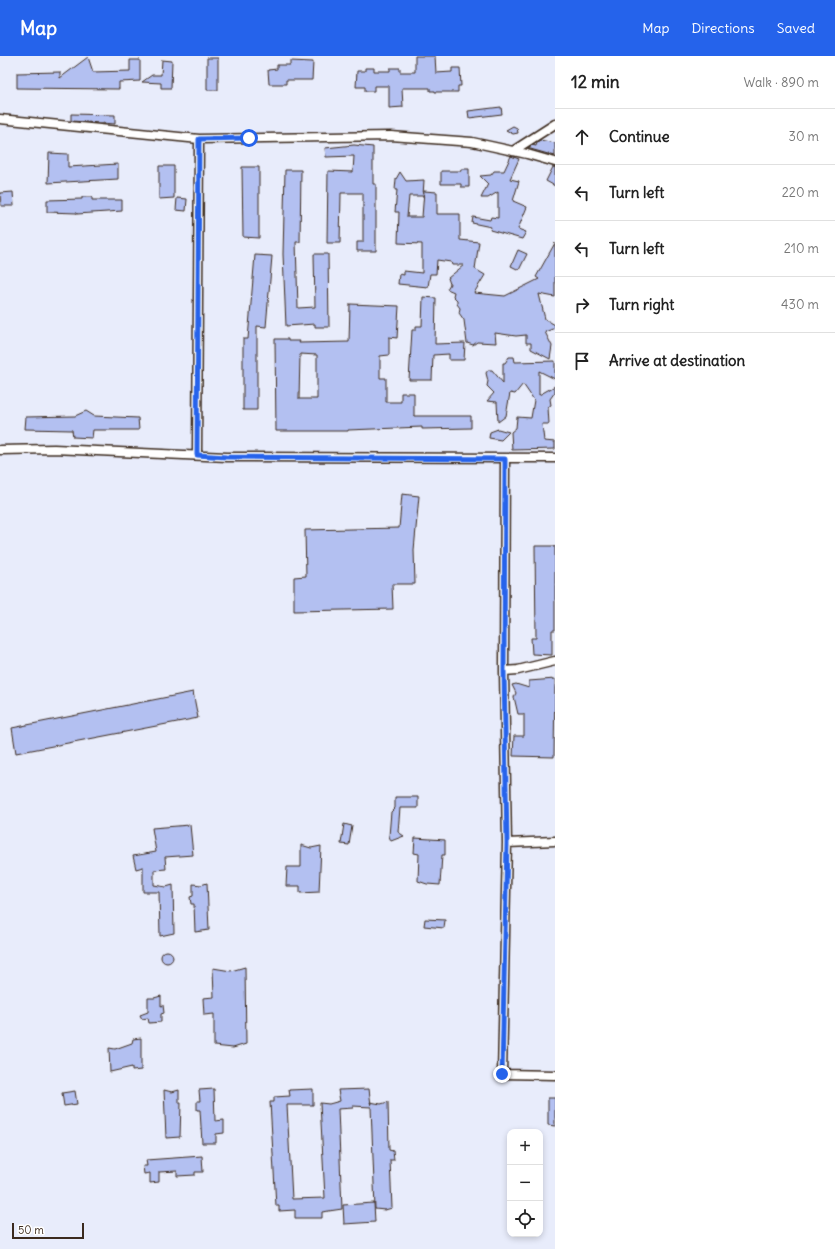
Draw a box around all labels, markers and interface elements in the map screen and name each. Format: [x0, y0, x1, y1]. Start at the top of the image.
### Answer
text: Map [20, 16, 57, 40]
text: Map [642, 19, 669, 37]
text: Directions [691, 19, 755, 37]
text: Saved [777, 19, 815, 37]
text: 12 min [571, 71, 620, 93]
text: Walk · 890 m [744, 74, 819, 91]
icon: ahead [571, 126, 593, 148]
text: Continue [609, 127, 670, 146]
text: 30 m [789, 128, 819, 145]
route start [240, 129, 258, 147]
icon: left [571, 182, 593, 204]
text: Turn left [609, 183, 664, 202]
text: 220 m [782, 184, 819, 201]
icon: left [571, 238, 593, 260]
text: Turn left [609, 239, 664, 258]
text: 210 m [784, 240, 819, 257]
icon: right [571, 294, 593, 316]
text: Turn right [609, 295, 674, 314]
text: 430 m [781, 296, 819, 313]
icon: arrive [571, 350, 593, 372]
text: Arrive at destination [609, 351, 745, 370]
route end [493, 1065, 511, 1083]
map controls [507, 1129, 543, 1237]
button: + [507, 1129, 543, 1165]
button: − [507, 1165, 543, 1201]
button: locate [507, 1201, 543, 1237]
scale bar [12, 1221, 84, 1240]
text: 50 m [18, 1223, 44, 1237]

